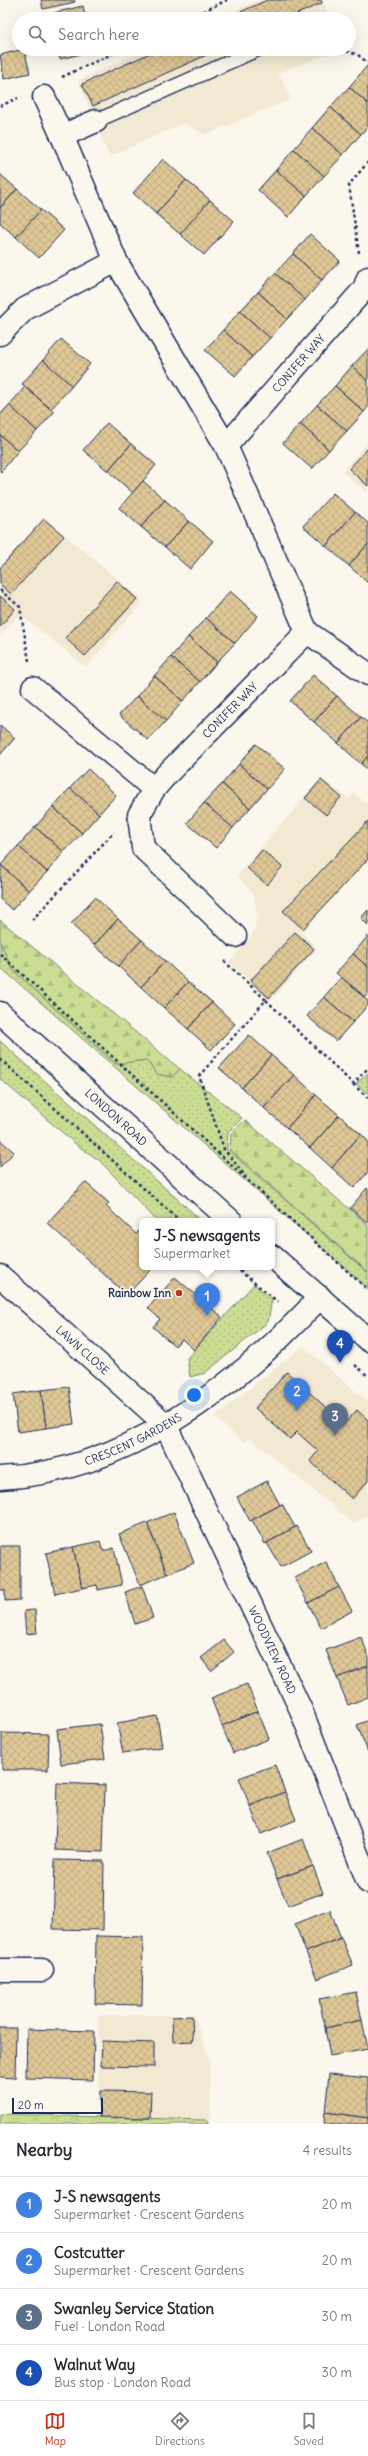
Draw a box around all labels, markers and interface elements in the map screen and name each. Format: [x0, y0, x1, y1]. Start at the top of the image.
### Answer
search box [12, 12, 356, 56]
icon: search [26, 23, 48, 45]
text: Search here [58, 25, 139, 44]
street label: CONIFER WAY [269, 331, 328, 395]
street label: CONIFER WAY [199, 679, 260, 741]
street label: LONDON ROAD [82, 1086, 150, 1149]
popup [139, 1218, 275, 1270]
text: J-S newsagents [154, 1226, 260, 1245]
text: Supermarket [154, 1245, 230, 1262]
pin: 1 [194, 1283, 220, 1316]
place label: Rainbow Inn [108, 1286, 172, 1300]
marker: Rainbow Inn [174, 1288, 184, 1298]
street label: LAWN CLOSE [53, 1323, 112, 1378]
pin: 4 [327, 1330, 353, 1363]
pin: 2 [284, 1378, 310, 1411]
your location [184, 1385, 204, 1405]
pin: 3 [322, 1403, 348, 1436]
street label: CRESCENT GARDENS [83, 1410, 184, 1468]
street label: WOODVIEW ROAD [246, 1604, 299, 1697]
scale bar [12, 2096, 103, 2115]
text: 20 m [18, 2098, 44, 2112]
text: Nearby [16, 2139, 72, 2161]
text: 4 results [303, 2142, 352, 2159]
text: J-S newsagents [54, 2187, 161, 2206]
text: 1 [26, 2196, 32, 2213]
text: 20 m [322, 2196, 352, 2213]
text: Supermarket · Crescent Gardens [54, 2206, 244, 2223]
text: Costcutter [54, 2243, 125, 2262]
text: 2 [25, 2252, 33, 2269]
text: 20 m [322, 2252, 352, 2269]
text: Supermarket · Crescent Gardens [54, 2262, 244, 2279]
text: Swanley Service Station [54, 2299, 214, 2318]
text: 3 [25, 2308, 33, 2325]
text: 30 m [322, 2308, 352, 2325]
text: Fuel · London Road [54, 2318, 165, 2335]
text: Walnut Way [54, 2355, 135, 2374]
text: 4 [25, 2364, 33, 2381]
text: 30 m [322, 2364, 352, 2381]
text: Bus stop · London Road [54, 2374, 191, 2391]
tab: Map [44, 2410, 66, 2448]
tab: Directions [155, 2410, 205, 2448]
tab: Saved [293, 2410, 324, 2448]

